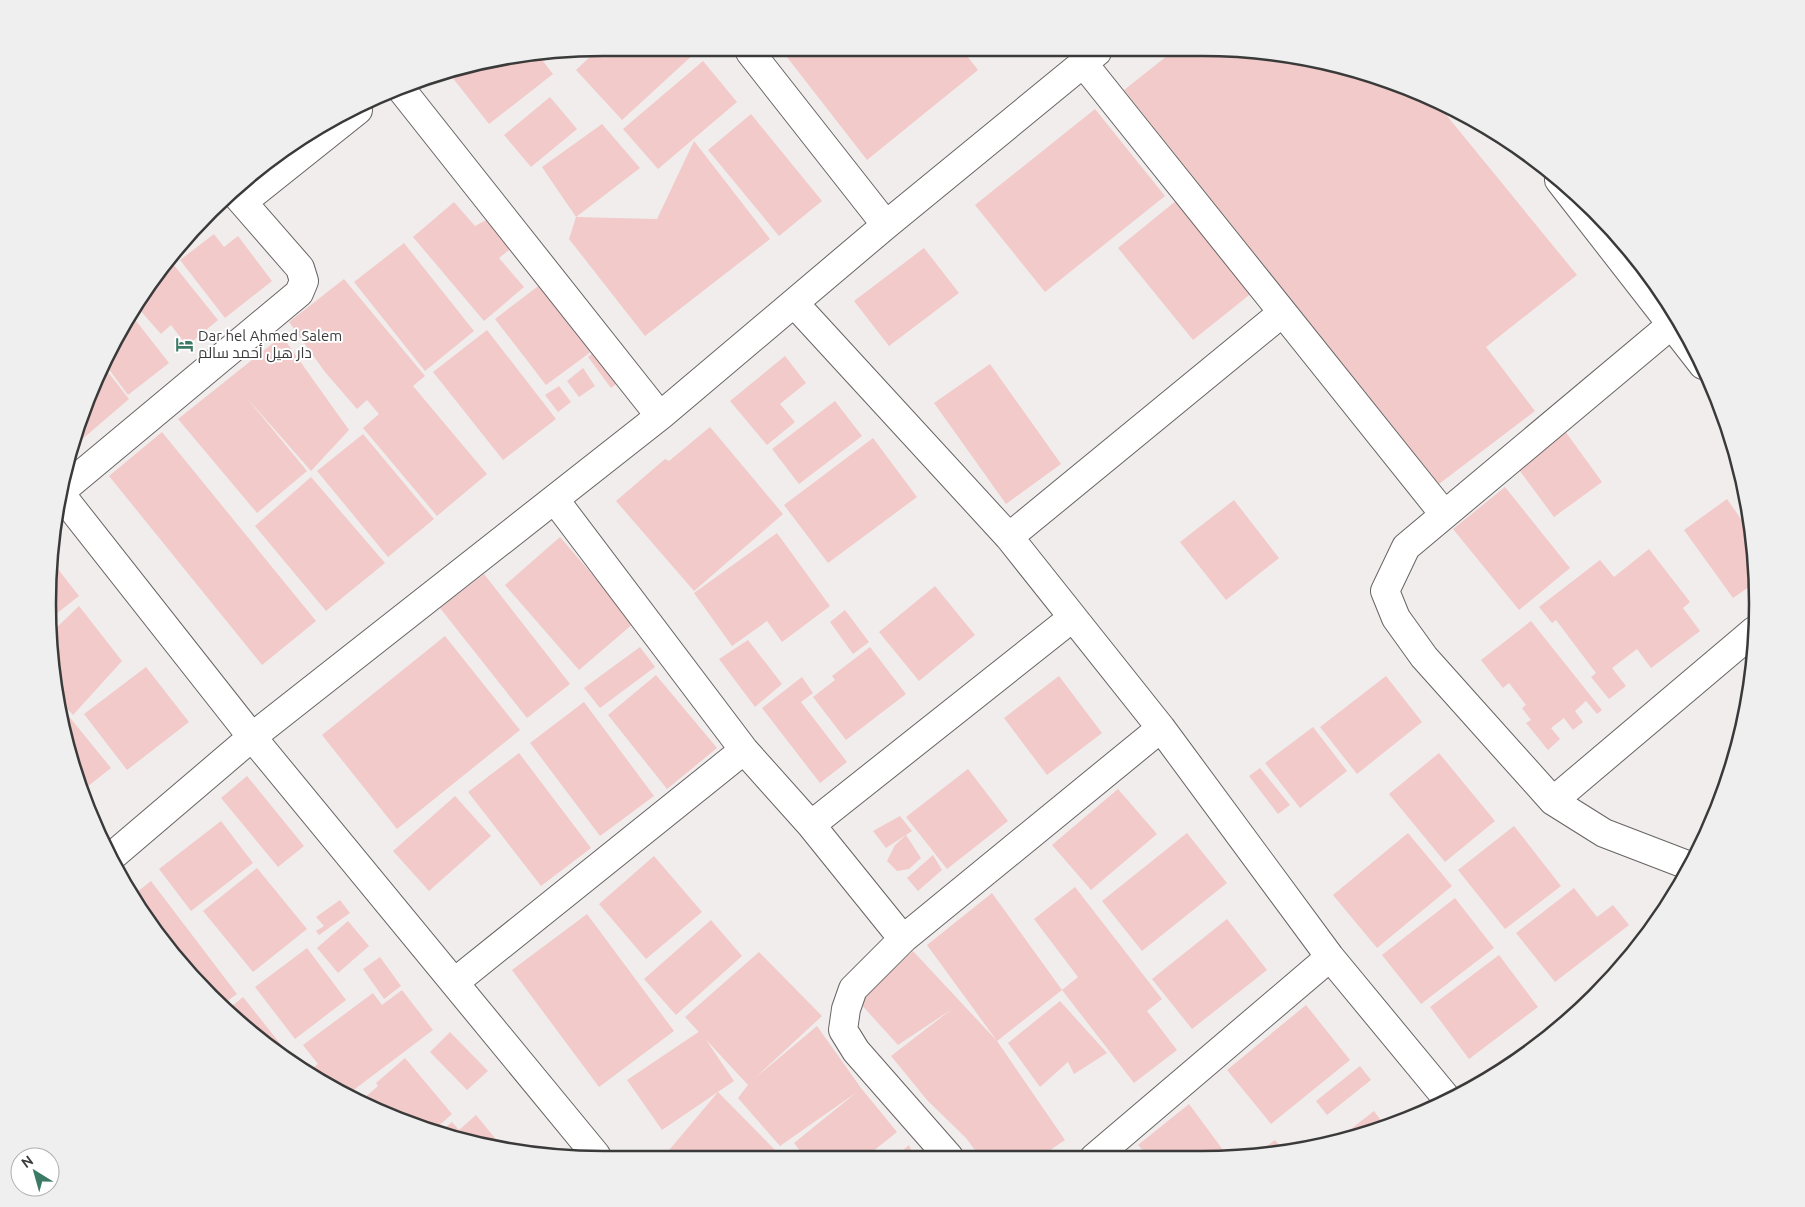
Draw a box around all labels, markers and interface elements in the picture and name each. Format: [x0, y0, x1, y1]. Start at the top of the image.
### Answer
place label: Dar hel Ahmed Salem دار هيل أحمد سالم [198, 327, 342, 363]
hotel icon: Dar hel Ahmed Salem دار هيل أحمد سالم [174, 334, 194, 354]
north arrow [10, 1147, 60, 1197]
text: N [18, 1152, 36, 1171]

